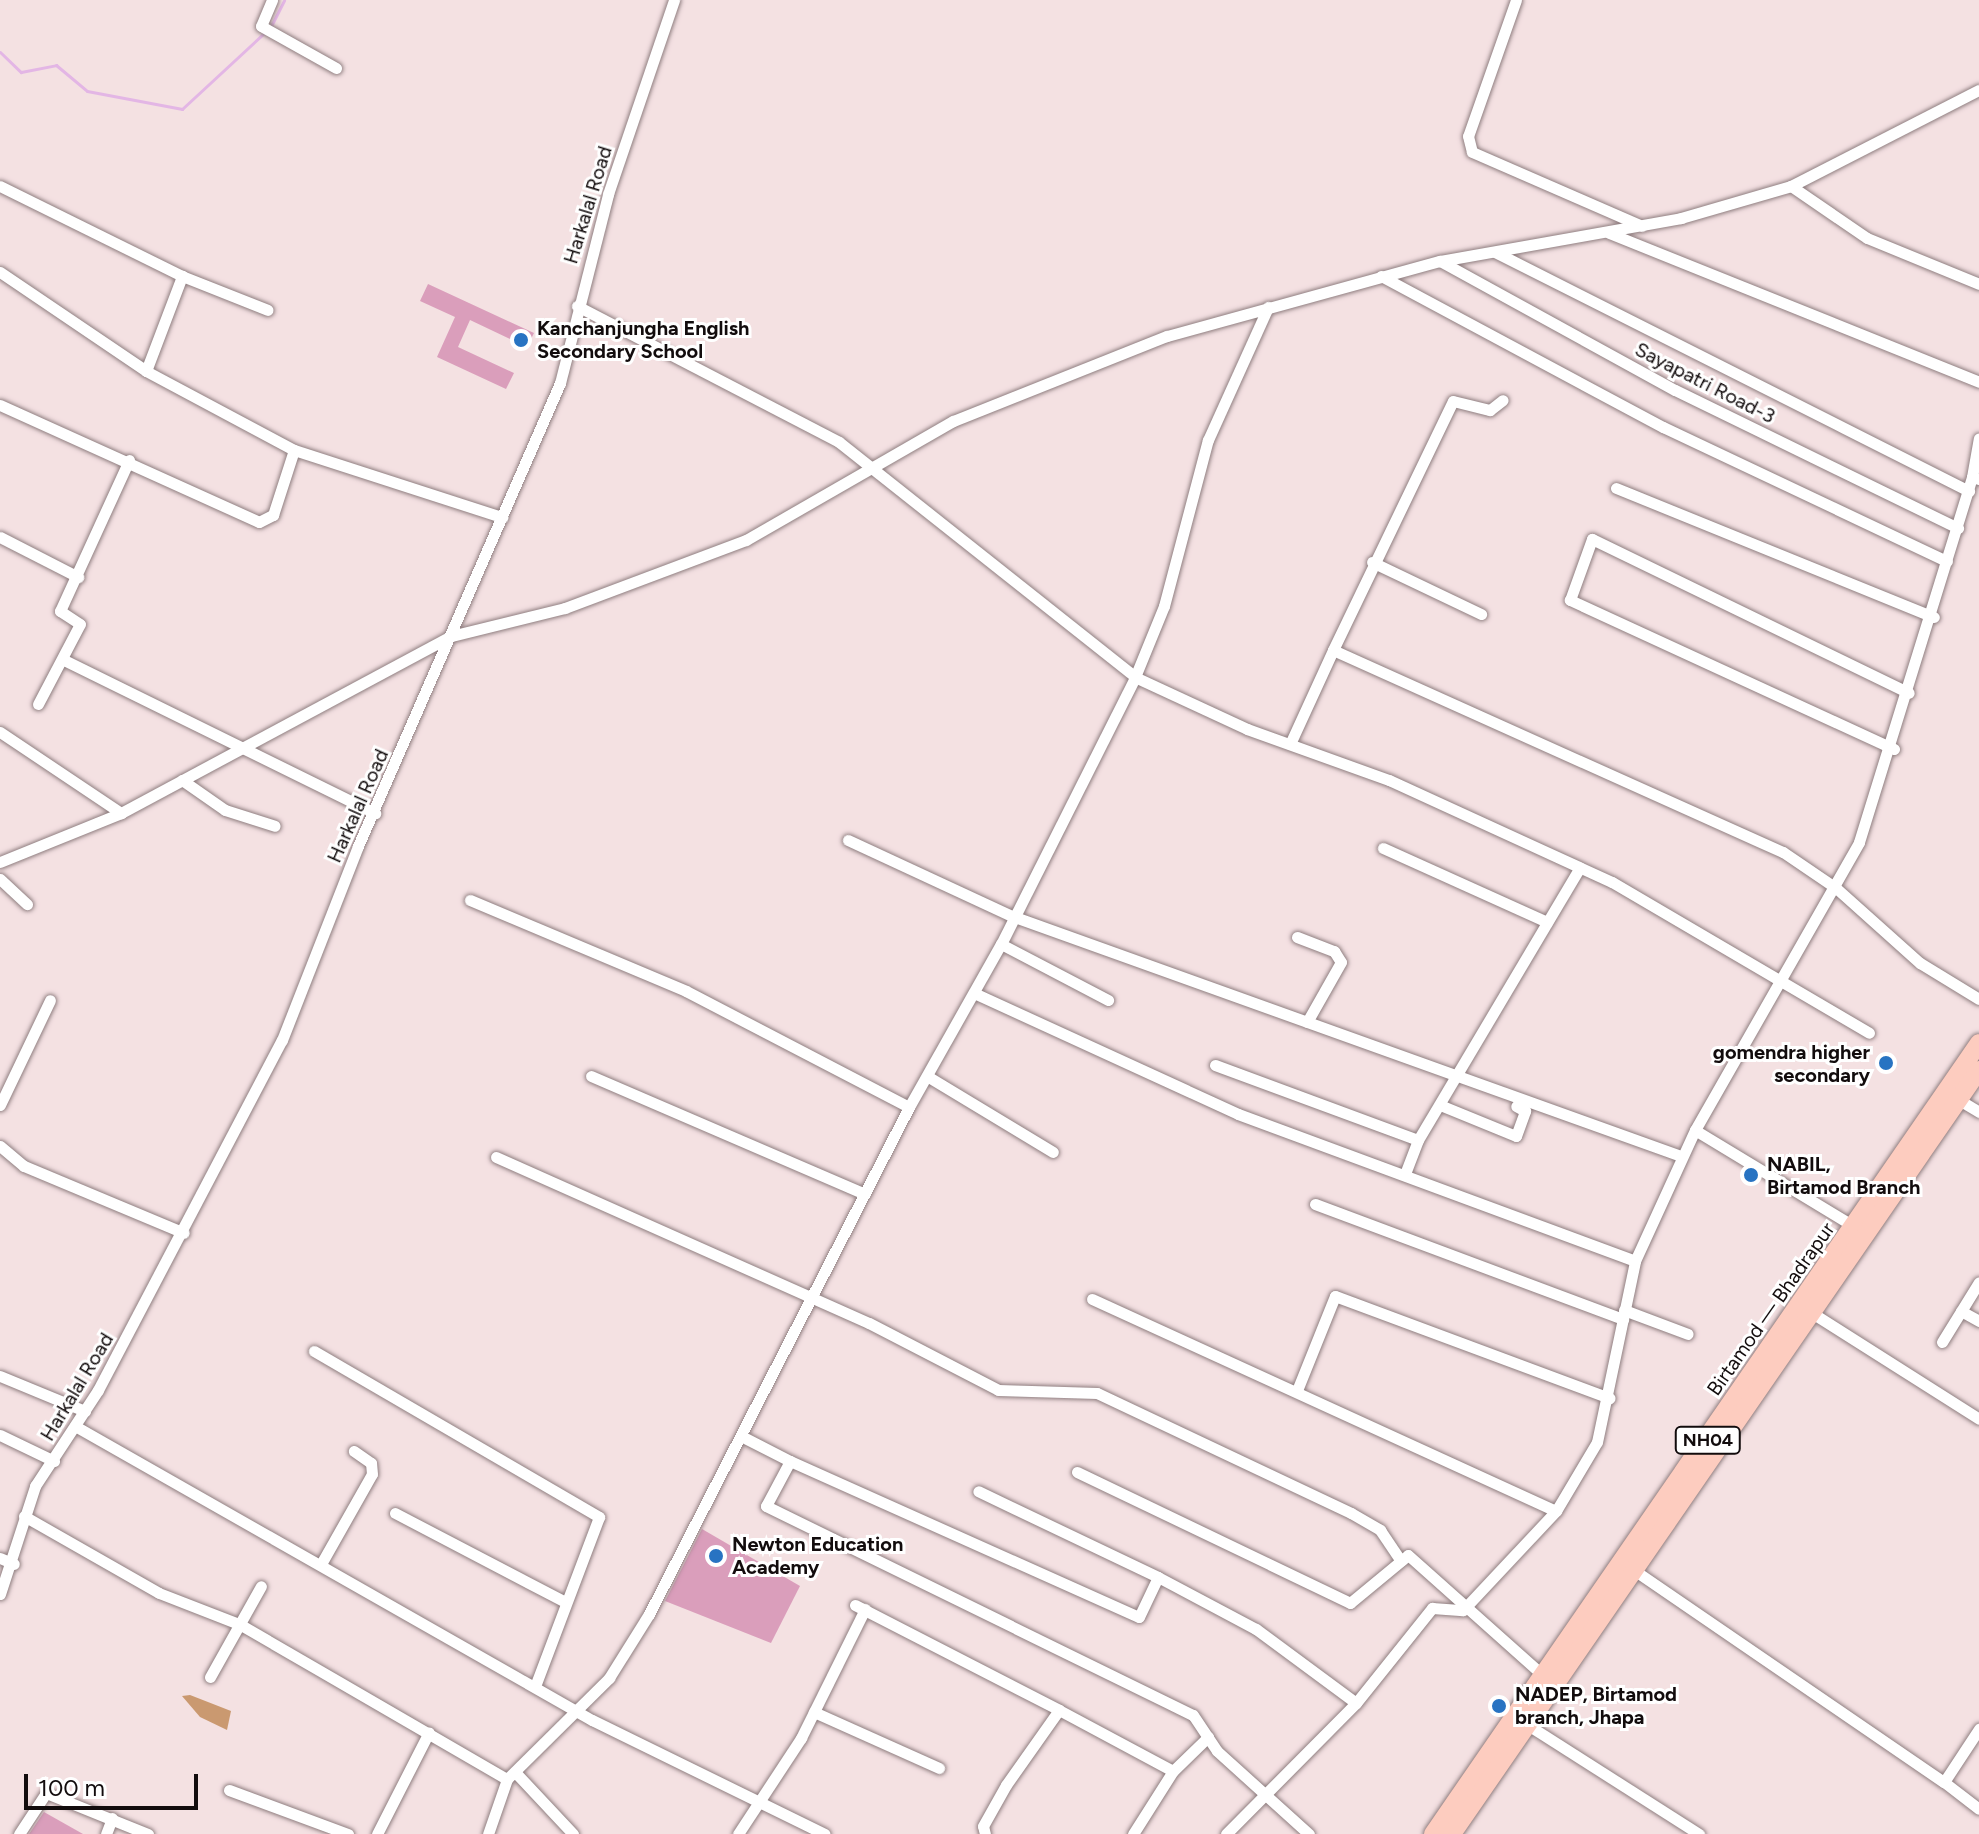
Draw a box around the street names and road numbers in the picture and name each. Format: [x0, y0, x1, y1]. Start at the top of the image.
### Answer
street label: Harkalal Road [559, 143, 617, 267]
street label: Sayapatri Road-3 [1631, 337, 1779, 429]
street label: Harkalal Road [322, 746, 394, 866]
street label: Birtamod — Bhadrapur [1702, 1218, 1840, 1400]
street label: Harkalal Road [35, 1329, 119, 1445]
road number: NH04 [1674, 1426, 1742, 1454]

